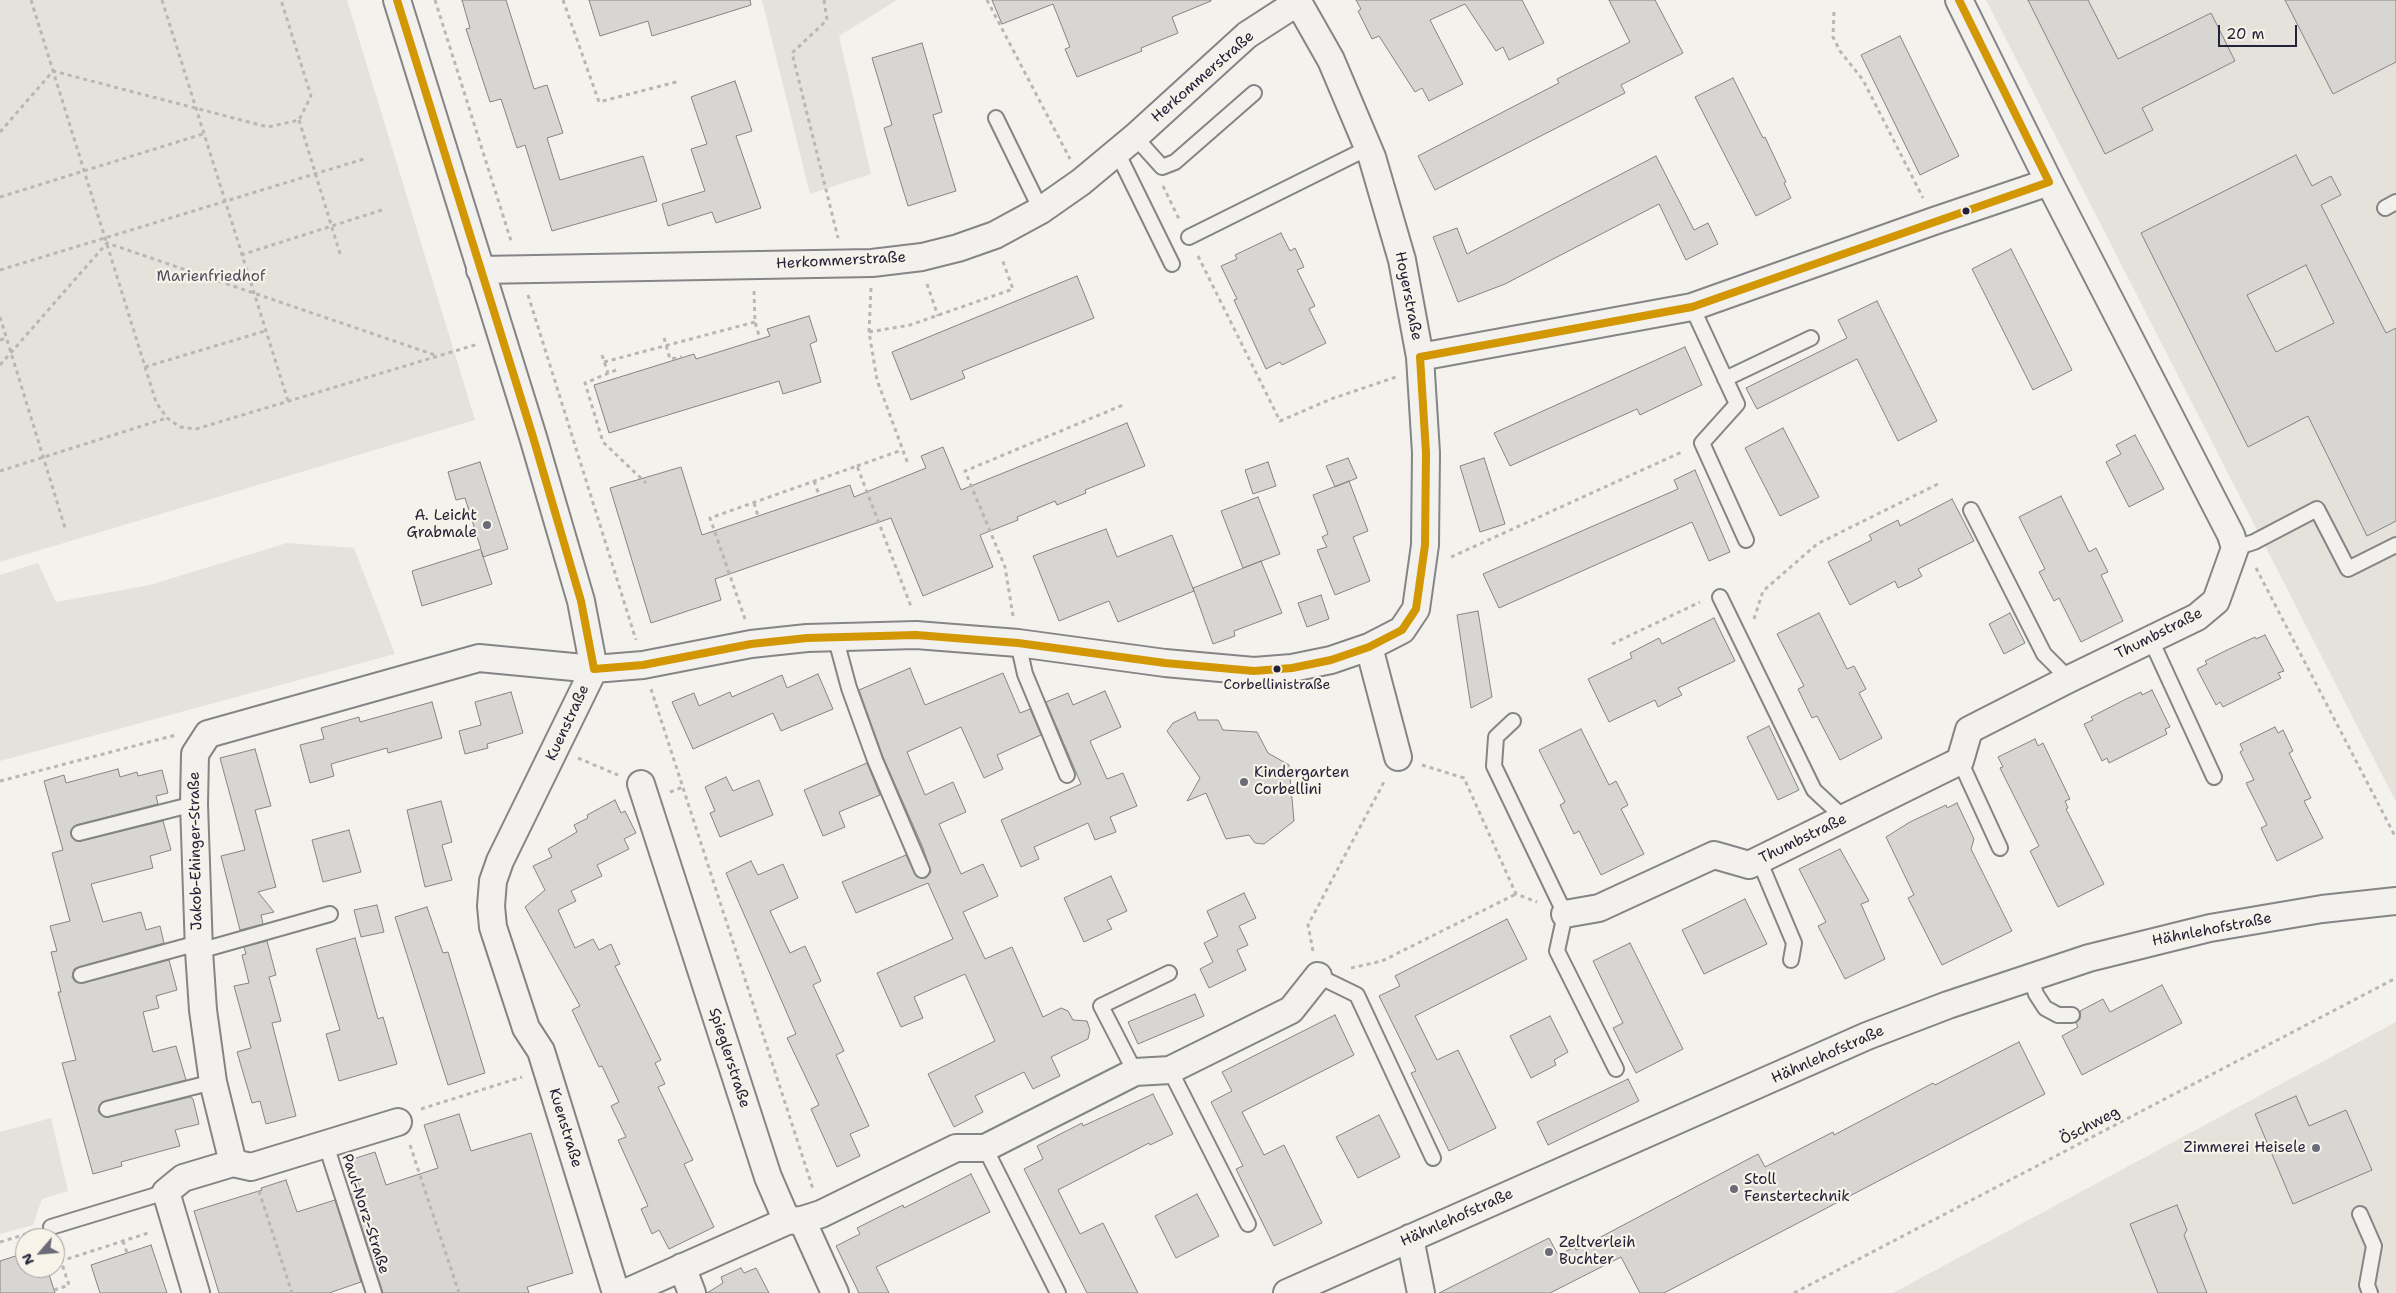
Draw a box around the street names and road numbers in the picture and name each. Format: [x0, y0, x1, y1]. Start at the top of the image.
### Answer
street label: Herkommerstraße [1148, 28, 1258, 126]
street label: Herkommerstraße [776, 249, 906, 273]
street label: Hoyerstraße [1391, 250, 1425, 342]
street label: Thumbstraße [2112, 604, 2206, 664]
street label: Kuenstraße [542, 682, 594, 764]
street label: Jakob-Ehinger-Straße [186, 771, 206, 931]
street label: Thumbstraße [1756, 810, 1850, 868]
street label: Hähnlehofstraße [2151, 910, 2273, 950]
street label: Spieglerstraße [704, 1006, 754, 1110]
street label: Hähnlehofstraße [1769, 1022, 1887, 1088]
street label: Kuenstraße [544, 1086, 586, 1170]
street label: Öschweg [2057, 1103, 2123, 1149]
street label: Paul-Norz-Straße [337, 1152, 393, 1276]
street label: Hähnlehofstraße [1398, 1185, 1516, 1251]

